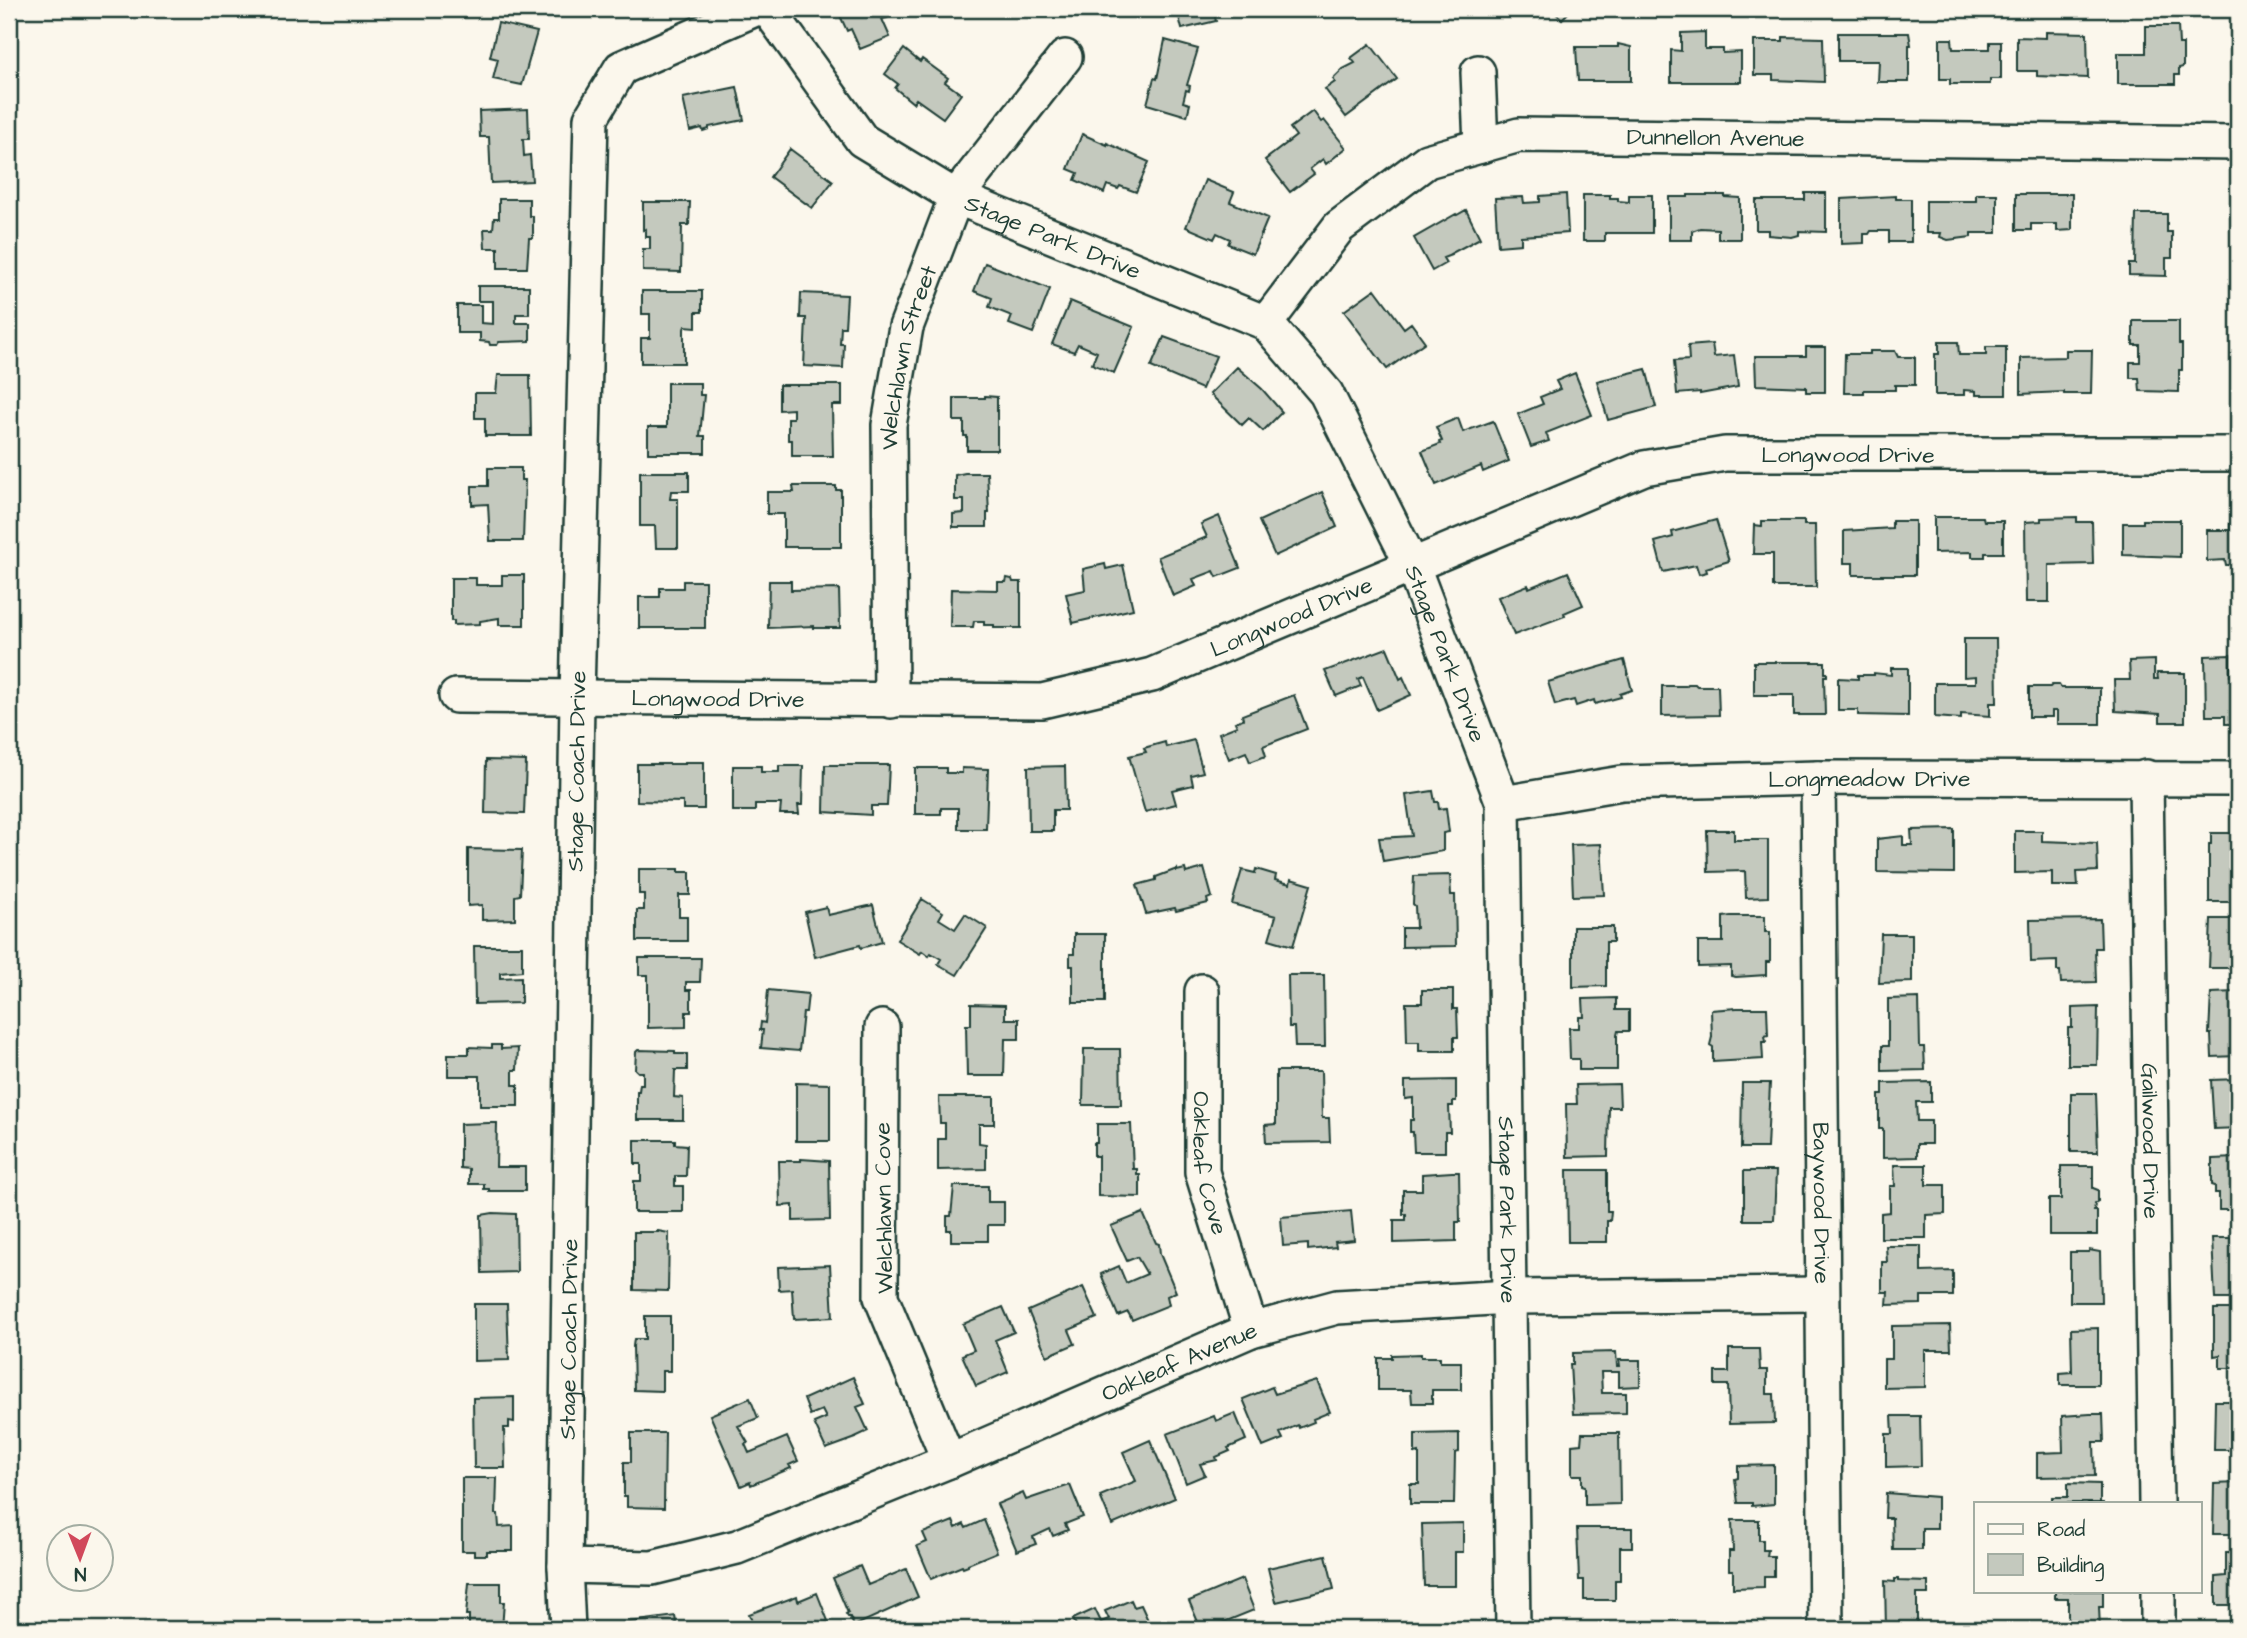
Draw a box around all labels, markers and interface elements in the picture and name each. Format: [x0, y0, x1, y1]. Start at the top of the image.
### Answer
street label: Dunnellon Avenue [1627, 121, 1805, 155]
street label: Stage Park Drive [960, 187, 1146, 287]
street label: Welchlawn Street [874, 260, 946, 450]
street label: Longwood Drive [1761, 439, 1935, 472]
street label: Stage Park Drive [1397, 561, 1493, 747]
street label: Longwood Drive [1205, 569, 1378, 666]
street label: Stage Coach Drive [560, 670, 595, 872]
street label: Longwood Drive [631, 682, 805, 716]
street label: Longmeadow Drive [1768, 763, 1970, 796]
street label: Gailwood Drive [2133, 1063, 2167, 1219]
street label: Oakleaf Cove [1185, 1091, 1236, 1239]
street label: Stage Park Drive [1489, 1116, 1524, 1304]
street label: Welchlawn Cove [867, 1122, 901, 1294]
street label: Baywood Drive [1803, 1122, 1838, 1284]
street label: Stage Coach Drive [552, 1238, 587, 1440]
street label: Oakleaf Avenue [1097, 1314, 1262, 1410]
legend [1974, 1502, 2202, 1592]
text: Road [2037, 1515, 2085, 1544]
north arrow [46, 1522, 116, 1592]
text: Building [2037, 1551, 2105, 1582]
text: N [74, 1560, 86, 1587]

